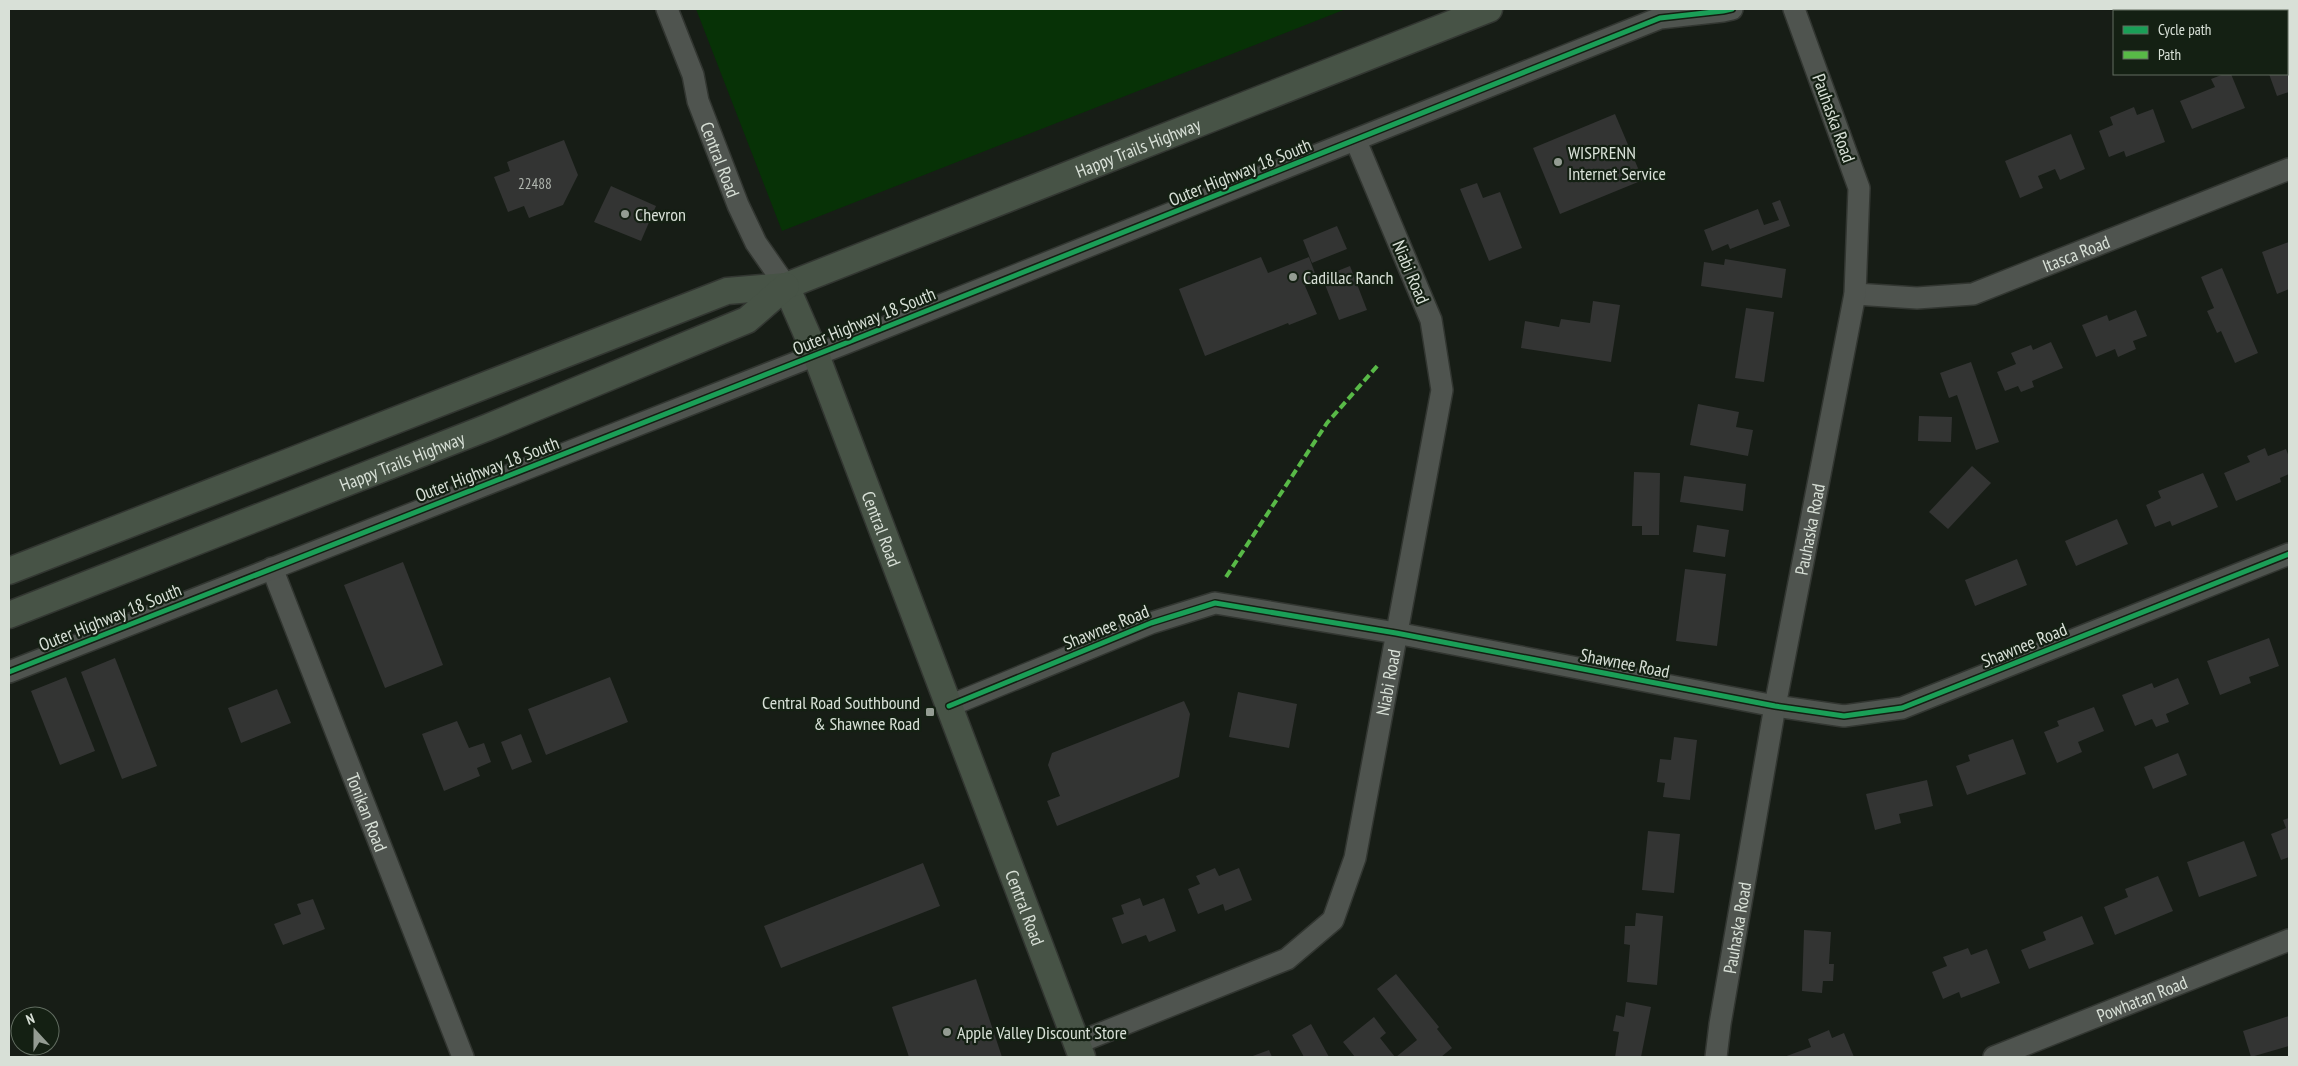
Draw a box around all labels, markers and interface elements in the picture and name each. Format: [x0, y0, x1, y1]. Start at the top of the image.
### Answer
legend [2113, 10, 2288, 75]
text: Cycle path [2158, 20, 2211, 39]
text: Path [2158, 45, 2181, 64]
street label: Pauhaska Road [1807, 71, 1861, 165]
street label: Happy Trails Highway [1072, 112, 1204, 182]
street label: Central Road [696, 118, 745, 200]
street label: Outer Highway 18 South [1165, 133, 1315, 211]
place label: WISPRENN Internet Service [1568, 141, 1666, 185]
marker: WISPRENN Internet Service [1552, 156, 1564, 168]
house number: 22488 [518, 174, 552, 193]
place label: Chevron [635, 203, 686, 226]
marker: Chevron [619, 208, 631, 220]
street label: Itasca Road [2039, 230, 2113, 277]
street label: Niabi Road [1387, 237, 1435, 307]
place label: Cadillac Ranch [1303, 266, 1393, 289]
marker: Cadillac Ranch [1287, 271, 1299, 283]
street label: Outer Highway 18 South [789, 282, 939, 360]
street label: Happy Trails Highway [336, 426, 468, 496]
street label: Outer Highway 18 South [412, 431, 562, 507]
street label: Pauhaska Road [1789, 482, 1829, 577]
street label: Central Road [857, 488, 907, 570]
street label: Outer Highway 18 South [35, 578, 185, 656]
street label: Shawnee Road [1060, 599, 1152, 655]
street label: Shawnee Road [1978, 617, 2070, 673]
street label: Shawnee Road [1578, 643, 1672, 683]
street label: Niabi Road [1370, 647, 1405, 717]
place label: Central Road Southbound & Shawnee Road [762, 691, 920, 735]
marker: Central Road Southbound & Shawnee Road [924, 706, 936, 718]
street label: Tonikan Road [342, 769, 393, 855]
street label: Central Road [1001, 866, 1050, 948]
street label: Pauhaska Road [1717, 880, 1756, 975]
street label: Powhatan Road [2093, 970, 2190, 1027]
north arrow [10, 1006, 60, 1056]
text: N [24, 1009, 37, 1029]
place label: Apple Valley Discount Store [957, 1021, 1127, 1044]
marker: Apple Valley Discount Store [941, 1026, 953, 1038]

